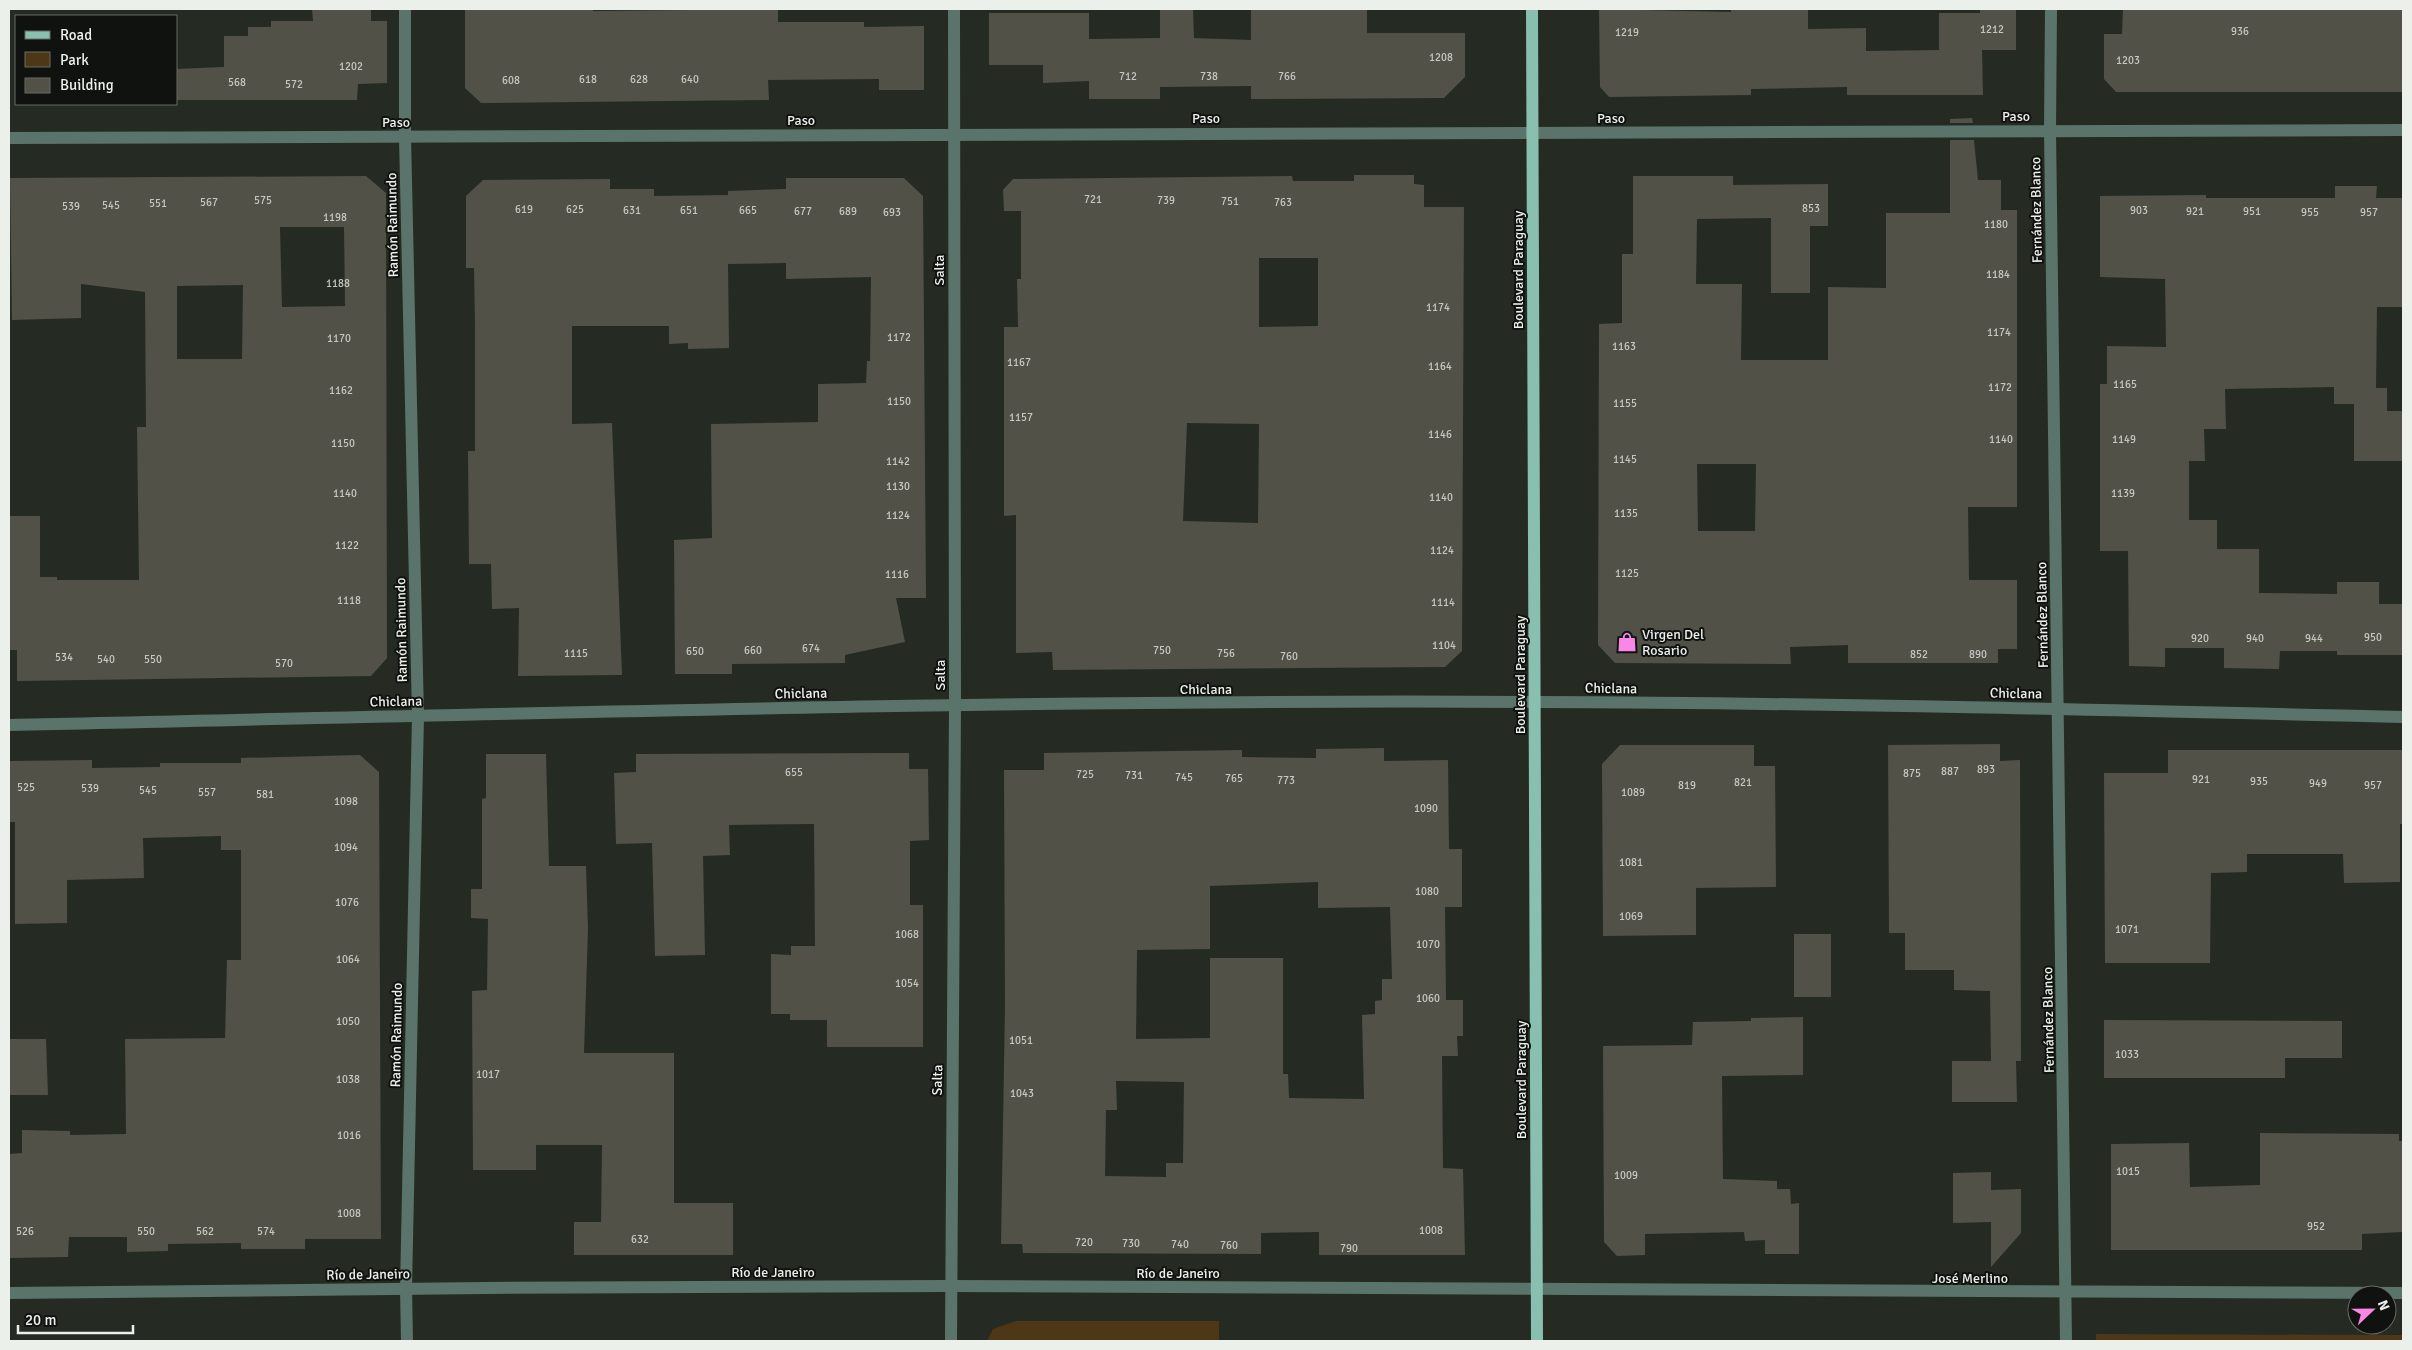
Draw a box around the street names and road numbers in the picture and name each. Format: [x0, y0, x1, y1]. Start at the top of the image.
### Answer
street label: Paso [2002, 108, 2030, 125]
street label: Paso [1192, 110, 1220, 127]
street label: Paso [1597, 110, 1625, 127]
street label: Paso [787, 112, 815, 129]
street label: Paso [382, 114, 410, 131]
street label: Fernández Blanco [2027, 157, 2046, 263]
street label: Ramón Raimundo [383, 172, 402, 278]
street label: Boulevard Paraguay [1510, 210, 1527, 329]
street label: Salta [931, 255, 948, 285]
street label: Fernández Blanco [2033, 562, 2052, 668]
street label: Ramón Raimundo [392, 577, 411, 683]
street label: Boulevard Paraguay [1512, 615, 1529, 734]
street label: Salta [932, 660, 949, 690]
street label: Chiclana [1585, 680, 1637, 697]
street label: Chiclana [1180, 681, 1232, 698]
street label: Chiclana [775, 685, 827, 702]
street label: Chiclana [1990, 685, 2042, 702]
street label: Chiclana [370, 693, 422, 710]
street label: Fernández Blanco [2039, 967, 2058, 1073]
street label: Ramón Raimundo [387, 982, 406, 1088]
street label: Boulevard Paraguay [1513, 1020, 1530, 1139]
street label: Salta [929, 1064, 946, 1096]
street label: Río de Janeiro [731, 1264, 815, 1281]
street label: Río de Janeiro [326, 1265, 410, 1284]
street label: Río de Janeiro [1136, 1265, 1220, 1282]
street label: José Merlino [1932, 1270, 2008, 1287]

